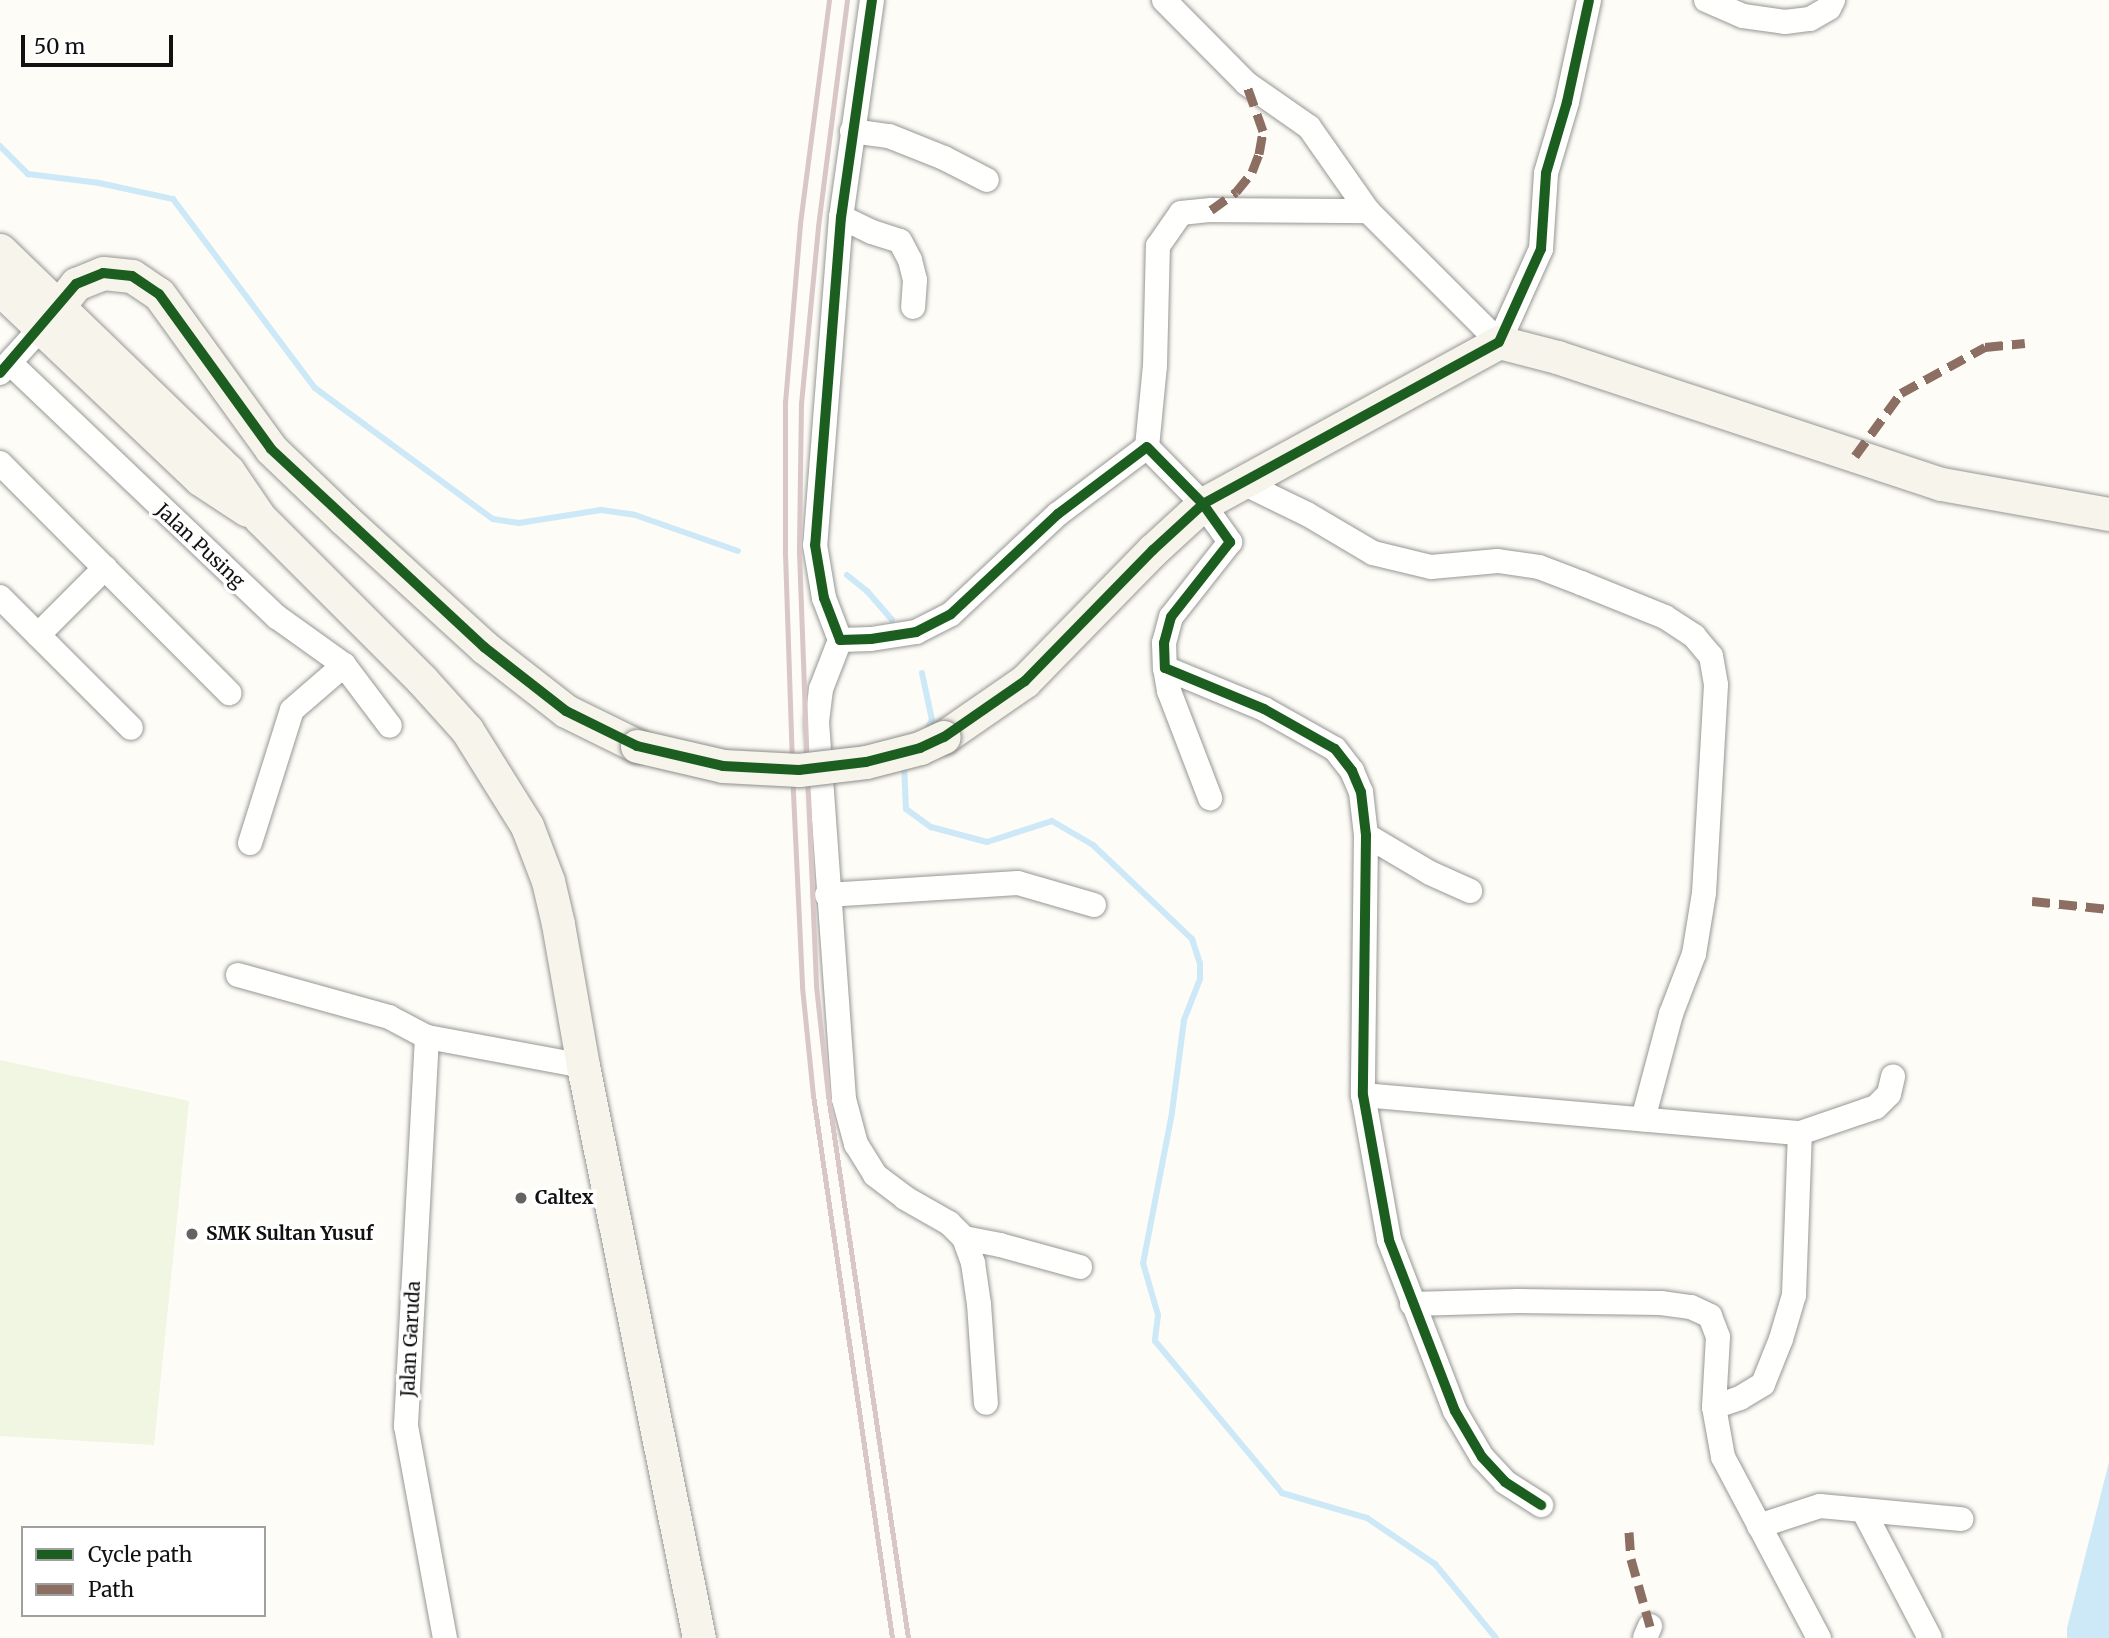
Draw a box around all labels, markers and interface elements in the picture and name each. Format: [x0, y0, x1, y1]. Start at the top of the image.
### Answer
scale bar [24, 21, 177, 65]
text: 50 m [34, 33, 85, 60]
street label: Jalan Pusing [151, 499, 249, 593]
place label: Caltex [535, 1187, 593, 1209]
marker: Caltex [513, 1190, 529, 1206]
place label: SMK Sultan Yusuf [206, 1223, 373, 1245]
marker: SMK Sultan Yusuf [184, 1226, 200, 1242]
street label: Jalan Garuda [397, 1280, 425, 1398]
legend [21, 1526, 266, 1617]
text: Cycle path [88, 1541, 192, 1568]
text: Path [88, 1576, 134, 1603]

